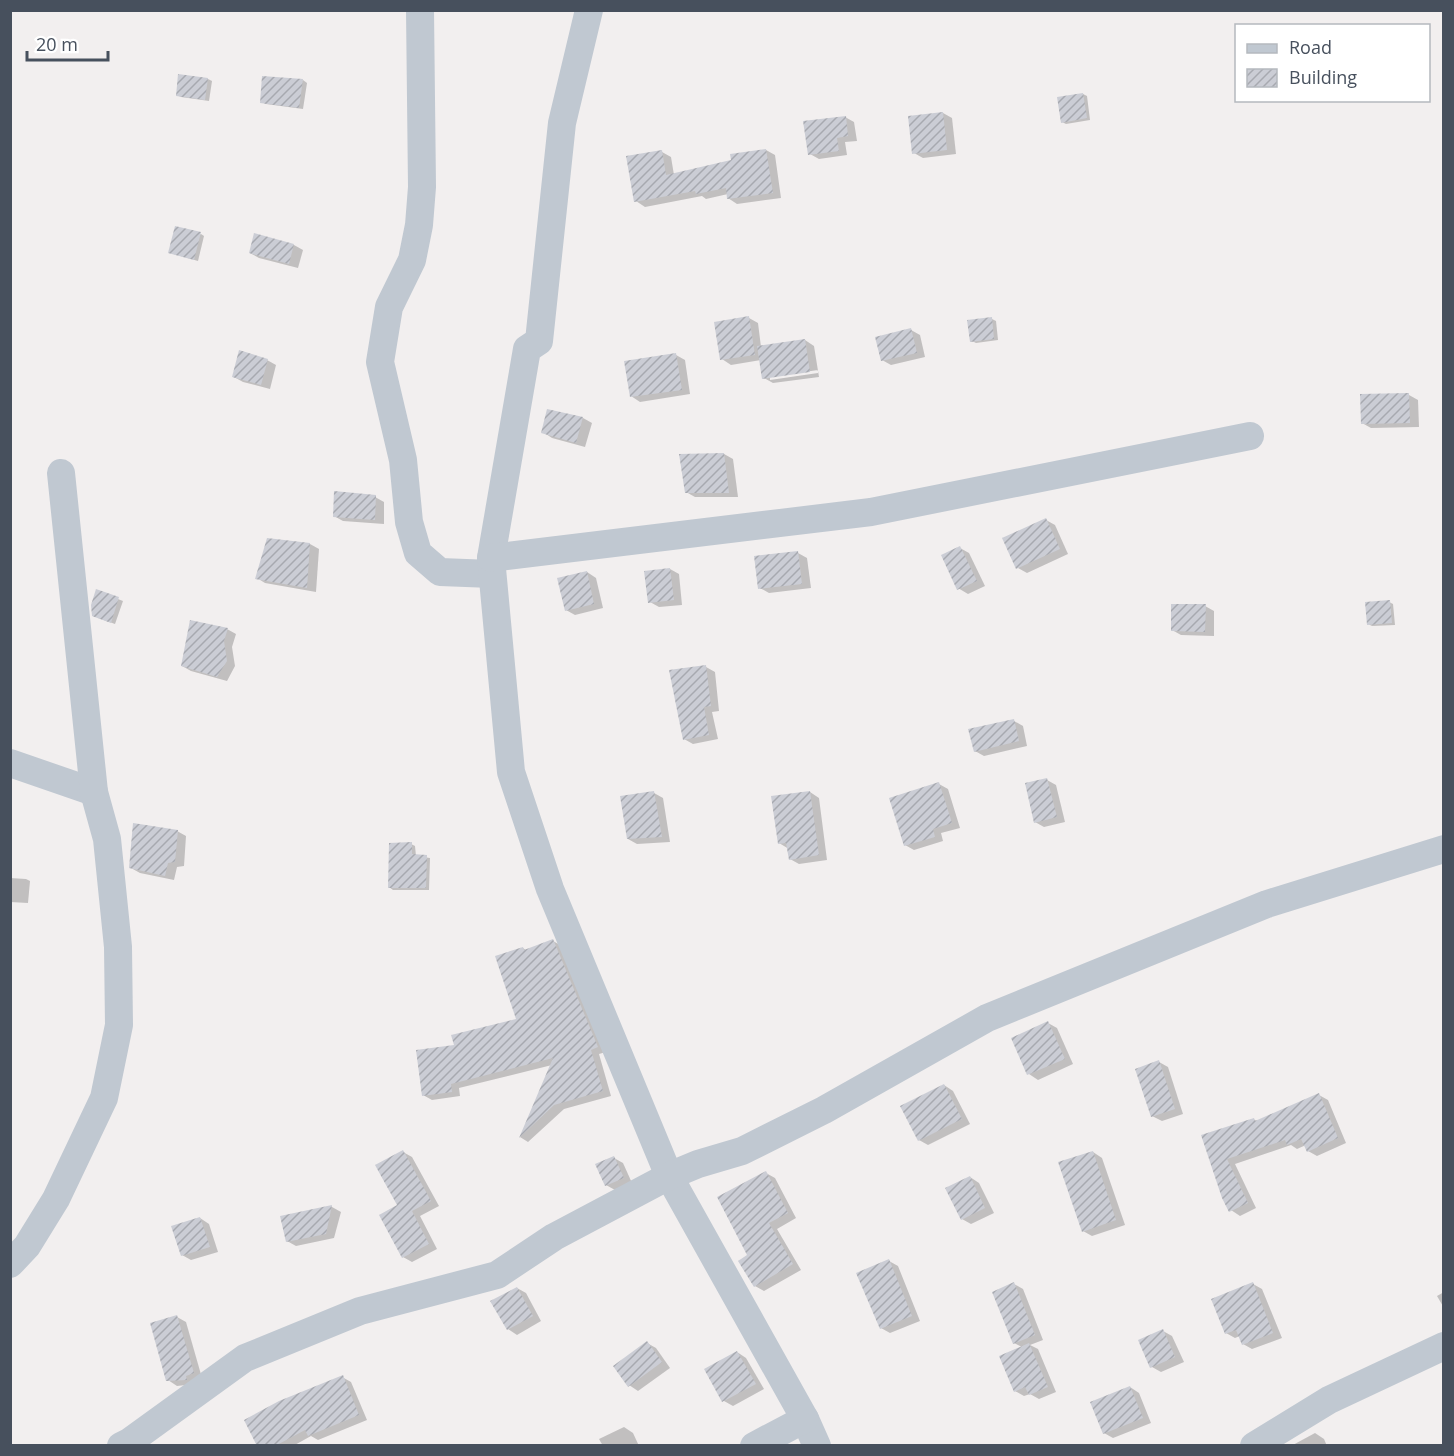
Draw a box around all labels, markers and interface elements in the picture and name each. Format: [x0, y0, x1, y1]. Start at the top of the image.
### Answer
scale bar [27, 24, 108, 62]
legend [1235, 24, 1430, 102]
text: 20 m [36, 32, 78, 56]
text: Road [1289, 35, 1332, 59]
text: Building [1289, 65, 1357, 89]

